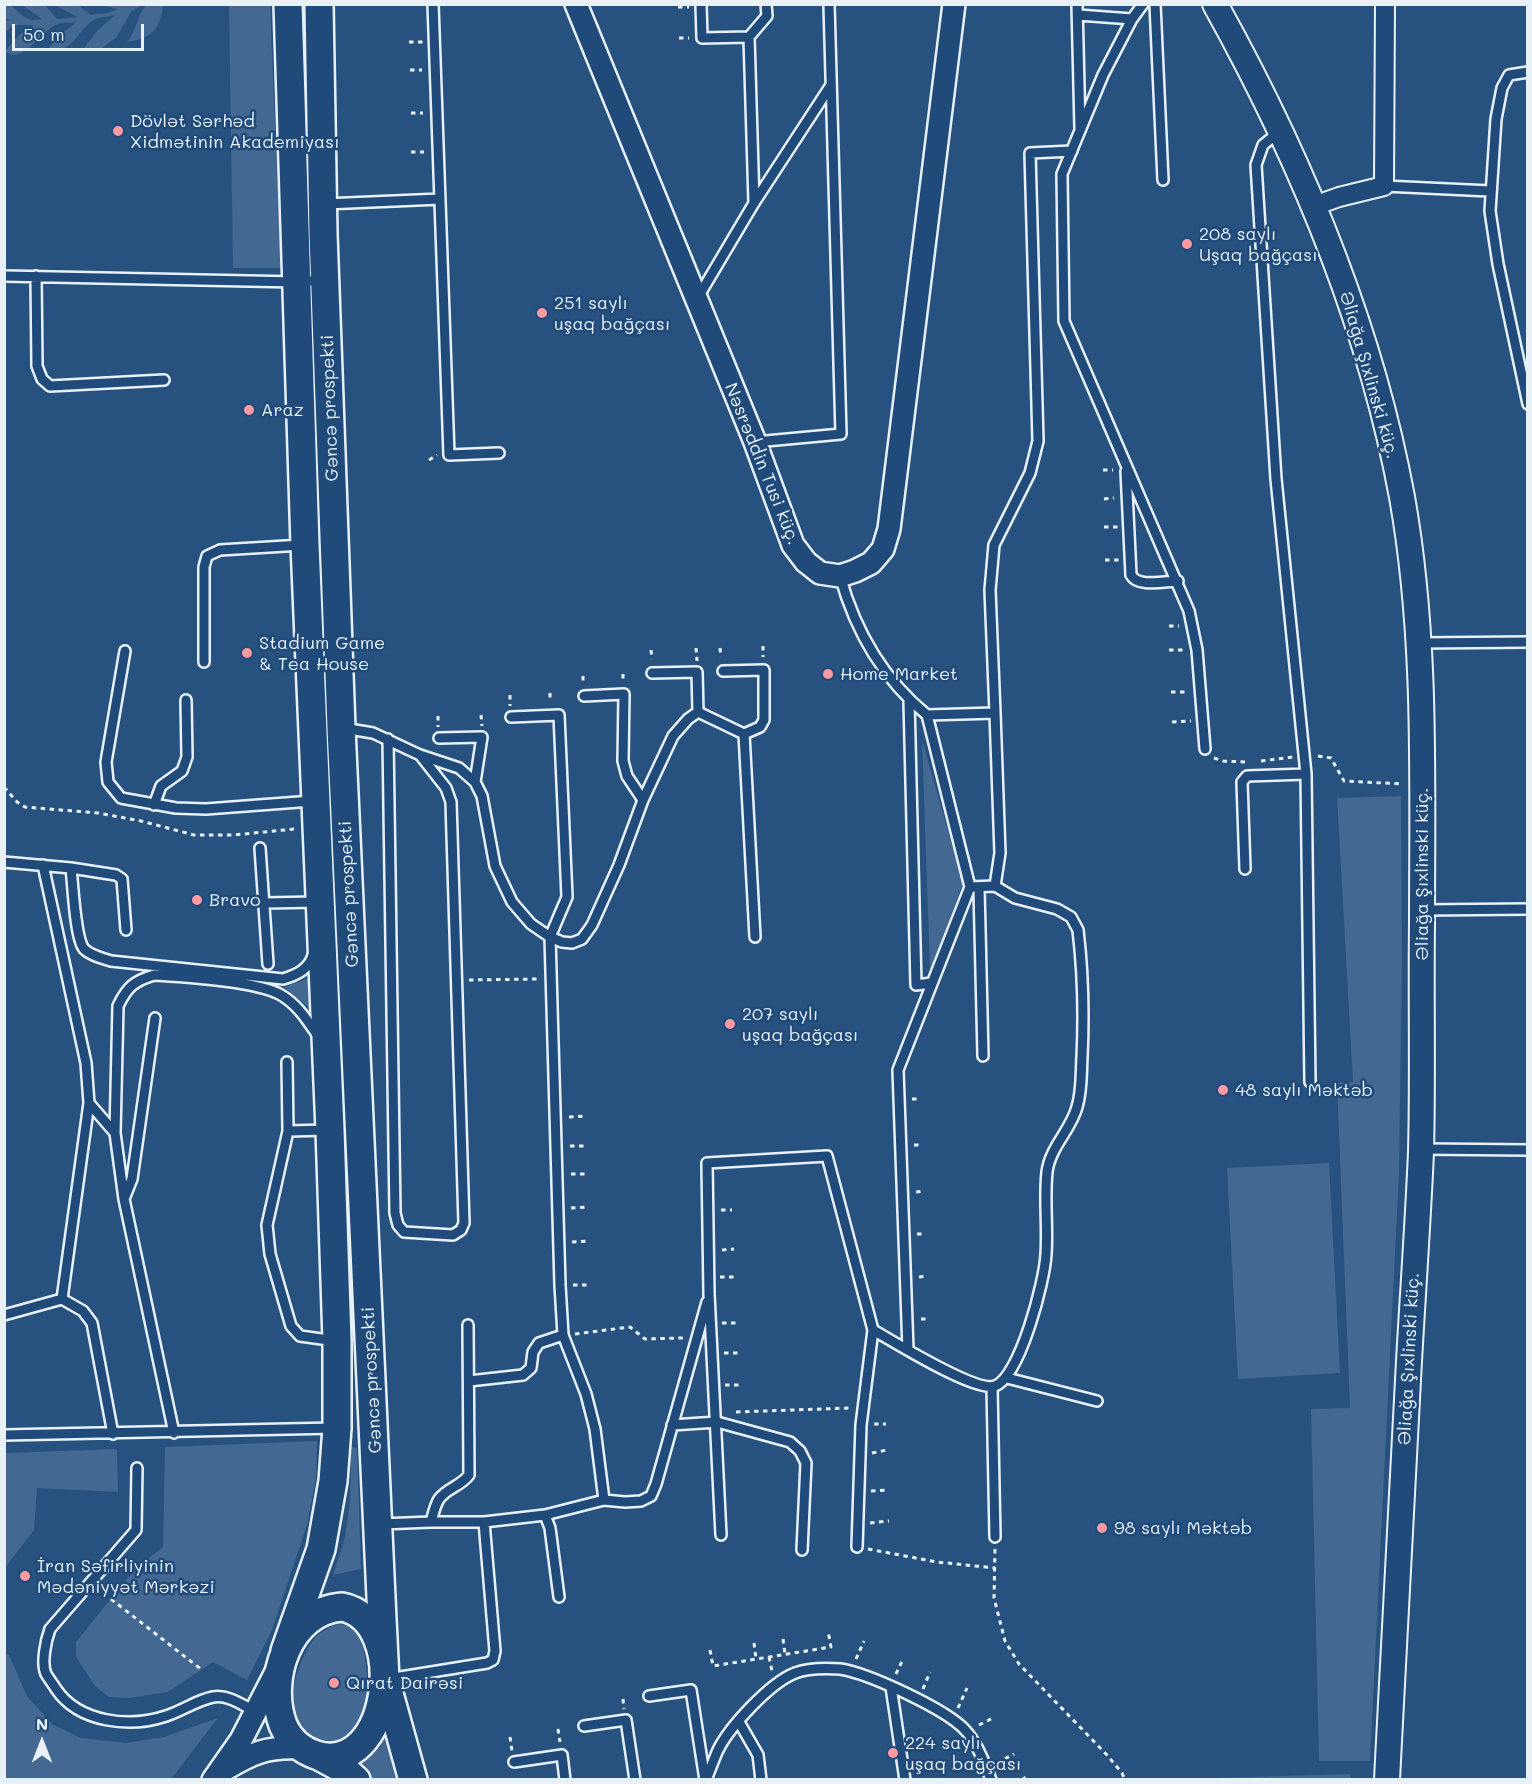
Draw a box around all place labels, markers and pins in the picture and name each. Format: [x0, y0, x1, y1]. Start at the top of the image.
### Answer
place label: Dövlət Sərhəd Xidmətinin Akademiyası [130, 110, 340, 152]
marker: Dövlət Sərhəd Xidmətinin Akademiyası [111, 124, 125, 138]
place label: 208 saylı Uşaq bağçası [1199, 223, 1318, 266]
marker: 208 saylı Uşaq bağçası [1180, 237, 1194, 251]
place label: 251 saylı uşaq bağçası [554, 292, 670, 334]
marker: 251 saylı uşaq bağçası [535, 306, 549, 320]
place label: Araz [261, 399, 304, 421]
marker: Araz [242, 403, 256, 417]
place label: Stadium Game & Tea House [259, 632, 385, 674]
marker: Stadium Game & Tea House [240, 646, 254, 660]
place label: Home Market [840, 663, 958, 685]
marker: Home Market [821, 667, 835, 681]
place label: Bravo [209, 889, 261, 911]
marker: Bravo [190, 893, 204, 907]
place label: 207 saylı uşaq bağçası [742, 1003, 858, 1046]
marker: 207 saylı uşaq bağçası [723, 1017, 737, 1031]
place label: 48 saylı Məktəb [1235, 1079, 1373, 1101]
marker: 48 saylı Məktəb [1216, 1083, 1230, 1097]
place label: 98 saylı Məktəb [1114, 1517, 1252, 1539]
marker: 98 saylı Məktəb [1095, 1521, 1109, 1535]
place label: İran Səfirliyinin Mədəniyyət Mərkəzi [37, 1555, 215, 1598]
marker: İran Səfirliyinin Mədəniyyət Mərkəzi [18, 1569, 32, 1583]
place label: Qırat Dairəsi [346, 1672, 463, 1694]
marker: Qırat Dairəsi [327, 1676, 341, 1690]
place label: 224 saylı uşaq bağçası [905, 1732, 1021, 1774]
marker: 224 saylı uşaq bağçası [886, 1746, 900, 1760]

